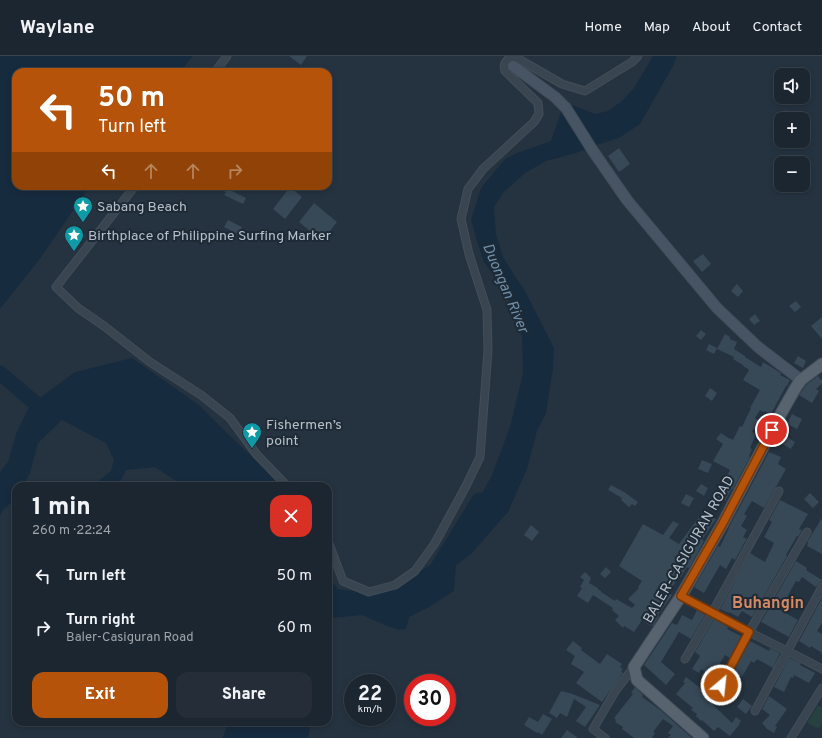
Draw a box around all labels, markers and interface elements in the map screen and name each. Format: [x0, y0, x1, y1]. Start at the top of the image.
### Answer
text: Waylane [20, 16, 95, 40]
text: Home [585, 19, 622, 36]
text: Map [644, 19, 670, 36]
text: About [692, 19, 731, 36]
text: Contact [753, 19, 802, 36]
map controls [774, 68, 810, 192]
button: sound [774, 68, 810, 104]
text: 50 m [98, 81, 165, 117]
icon: left [32, 84, 84, 136]
button: + [774, 112, 810, 148]
text: Turn left [98, 116, 166, 139]
button: − [774, 156, 810, 192]
icon: left [98, 160, 120, 182]
icon: ahead [140, 160, 162, 182]
icon: ahead [182, 160, 204, 182]
icon: right [224, 160, 246, 182]
place icon: Sabang Beach [72, 195, 94, 223]
place label: Sabang Beach [97, 199, 187, 216]
place icon: Birthplace of Philippine Surfing Marker [63, 224, 85, 252]
place label: Birthplace of Philippine Surfing Marker [88, 228, 332, 245]
water label: Duongan River [477, 241, 533, 338]
pin [755, 413, 789, 447]
place label: Fishermen’s point [266, 417, 342, 450]
icon: arrive [761, 419, 783, 441]
place icon: Fishermen’s point [241, 421, 263, 449]
street label: BALER-CASIGURAN ROAD [640, 473, 739, 627]
text: 1 min [32, 493, 91, 523]
button: close [270, 495, 312, 537]
text: 260 m · 22:24 [32, 523, 111, 539]
icon: left [32, 565, 54, 587]
text: Turn left [66, 567, 126, 586]
text: 50 m [277, 567, 312, 586]
district label: Buhangin [732, 594, 804, 614]
text: Turn right [66, 611, 135, 630]
icon: right [32, 617, 54, 639]
text: 60 m [277, 619, 312, 638]
text: Baler-Casiguran Road [66, 630, 194, 646]
position arrow [700, 664, 742, 706]
button: Exit [32, 672, 168, 718]
button: Share [176, 672, 312, 718]
speed limit sign: 30 [404, 674, 456, 726]
text: 22 [358, 682, 382, 708]
text: km/h [358, 703, 382, 716]

